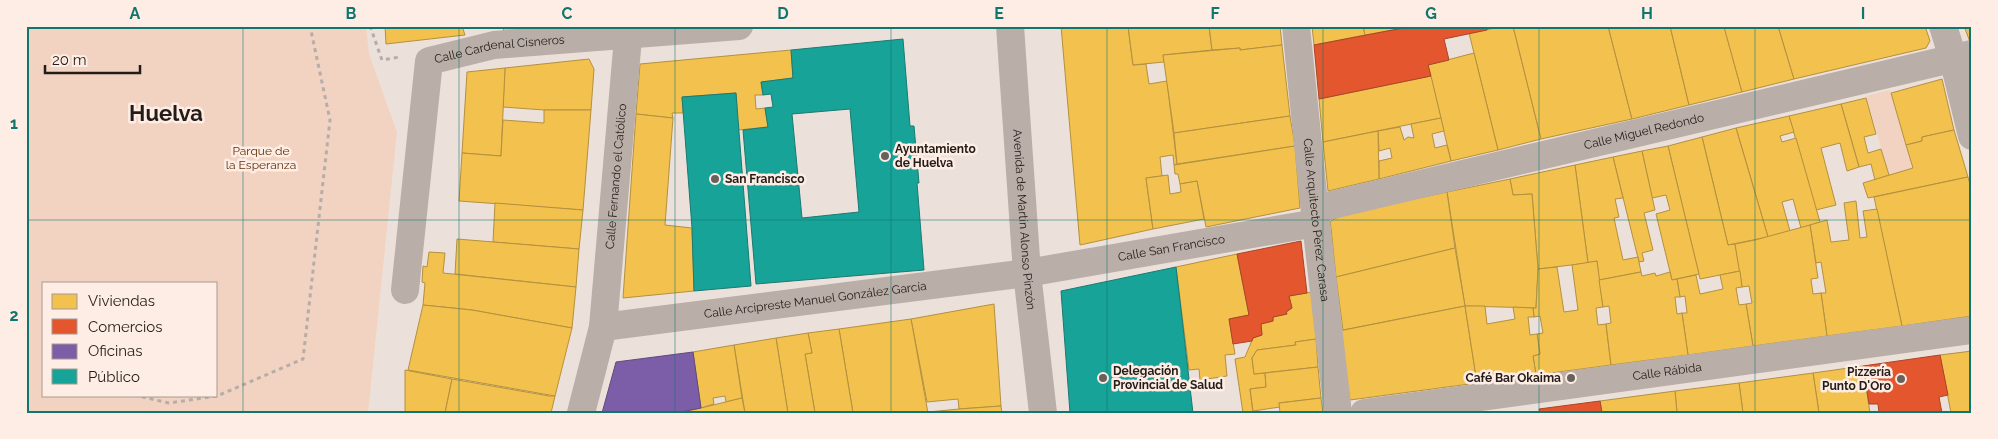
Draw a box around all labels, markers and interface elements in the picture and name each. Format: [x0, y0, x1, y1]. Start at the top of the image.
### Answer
text: A [130, 4, 141, 23]
text: B [346, 4, 357, 23]
text: C [562, 4, 573, 23]
text: D [777, 4, 789, 23]
text: E [994, 4, 1004, 23]
text: F [1210, 4, 1220, 23]
text: G [1425, 4, 1437, 23]
text: H [1641, 4, 1653, 23]
text: I [1861, 4, 1865, 23]
street label: Calle Cardenal Cisneros [433, 33, 565, 66]
scale bar [45, 42, 140, 74]
text: 20 m [52, 51, 87, 69]
district label: Huelva [129, 100, 203, 126]
street label: Calle Fernando el Católico [603, 103, 629, 250]
street label: Calle Miguel Redondo [1582, 110, 1705, 152]
text: 1 [10, 114, 18, 133]
street label: Avenida de Martín Alonso Pinzón [1010, 129, 1038, 311]
street label: Calle Arquitecto Pérez Carasa [1300, 138, 1332, 302]
place label: Ayuntamiento de Huelva [895, 142, 976, 170]
park label: Parque de la Esperanza [226, 144, 296, 172]
marker: Ayuntamiento de Huelva [879, 150, 891, 162]
place label: San Francisco [725, 172, 804, 186]
marker: San Francisco [709, 173, 721, 185]
street label: Calle San Francisco [1117, 232, 1226, 264]
street label: Calle Arcipreste Manuel González García [703, 279, 927, 321]
legend [42, 282, 218, 396]
text: Viviendas [88, 292, 155, 310]
text: 2 [9, 306, 19, 325]
text: Comercios [88, 318, 163, 336]
text: Oficinas [88, 342, 143, 360]
street label: Calle Rábida [1632, 360, 1703, 383]
place label: Delegación Provincial de Salud [1113, 364, 1223, 392]
place label: Pizzería Punto D'Oro [1822, 365, 1891, 393]
text: Público [88, 368, 140, 386]
place label: Café Bar Okaima [1465, 371, 1561, 385]
marker: Delegación Provincial de Salud [1097, 372, 1109, 384]
marker: Café Bar Okaima [1565, 372, 1577, 384]
marker: Pizzería Punto D'Oro [1895, 373, 1907, 385]

